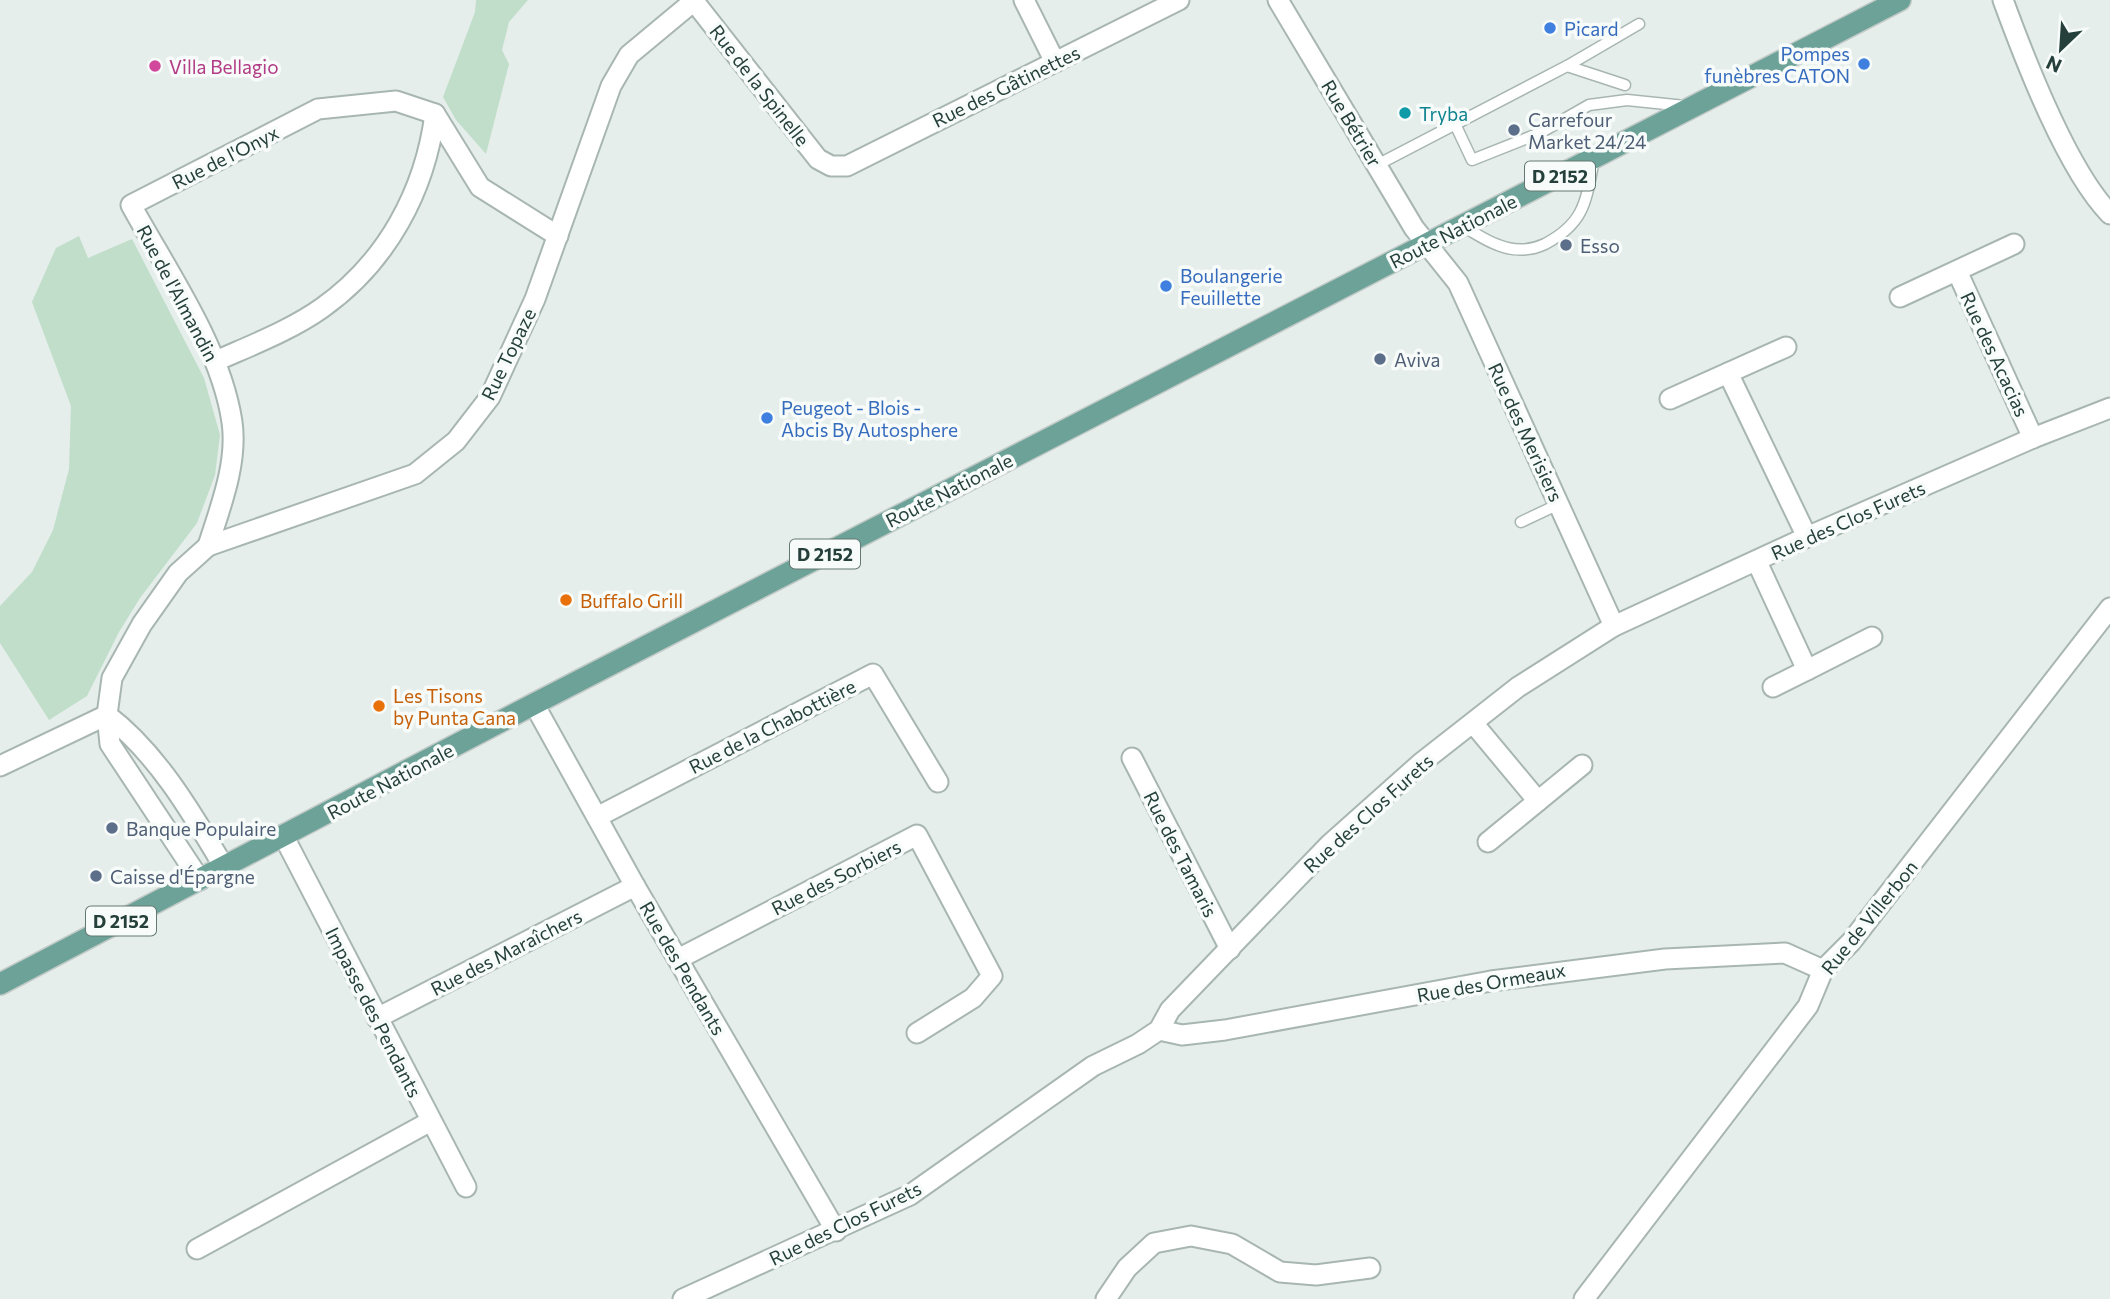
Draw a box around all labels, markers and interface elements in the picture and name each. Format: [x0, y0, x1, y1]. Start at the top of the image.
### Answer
north arrow [2026, 14, 2096, 84]
place label: Picard [1564, 17, 1618, 40]
street label: Rue de la Spinelle [705, 20, 815, 150]
marker: Picard [1542, 20, 1558, 36]
street label: Rue des Gâtinettes [928, 40, 1084, 132]
place label: Pompes funèbres CATON [1704, 42, 1850, 87]
text: N [2042, 51, 2065, 78]
place label: Villa Bellagio [169, 55, 279, 78]
marker: Pompes funèbres CATON [1856, 56, 1872, 72]
marker: Villa Bellagio [147, 58, 163, 74]
street label: Rue Bétrier [1317, 76, 1387, 171]
place label: Tryba [1419, 102, 1468, 125]
marker: Tryba [1397, 105, 1413, 121]
place label: Carrefour Market 24/24 [1528, 108, 1646, 153]
street label: Rue de l'Onyx [168, 120, 282, 194]
marker: Carrefour Market 24/24 [1506, 122, 1522, 138]
road number: D 2152 [1525, 162, 1595, 190]
street label: Route Nationale [1386, 189, 1520, 273]
street label: Rue de l'Almandin [132, 221, 224, 365]
place label: Esso [1580, 234, 1620, 257]
marker: Esso [1558, 237, 1574, 253]
place label: Boulangerie Feuillette [1180, 264, 1283, 309]
marker: Boulangerie Feuillette [1158, 278, 1174, 294]
street label: Rue des Acacias [1956, 288, 2034, 420]
street label: Rue Topaze [476, 304, 540, 404]
place label: Aviva [1394, 348, 1441, 371]
marker: Aviva [1372, 351, 1388, 367]
street label: Rue des Merisiers [1484, 359, 1568, 505]
place label: Peugeot - Blois - Abcis By Autosphere [781, 396, 958, 441]
marker: Peugeot - Blois - Abcis By Autosphere [759, 410, 775, 426]
street label: Route Nationale [882, 448, 1016, 532]
street label: Rue des Clos Furets [1767, 476, 1929, 564]
road number: D 2152 [790, 540, 860, 568]
place label: Buffalo Grill [580, 589, 683, 612]
marker: Buffalo Grill [558, 592, 574, 608]
street label: Rue de la Chabottière [685, 674, 859, 778]
place label: Les Tisons by Punta Cana [393, 684, 516, 729]
marker: Les Tisons by Punta Cana [371, 698, 387, 714]
street label: Route Nationale [323, 738, 457, 824]
street label: Rue des Clos Furets [1299, 749, 1437, 877]
street label: Rue des Tamaris [1139, 787, 1223, 921]
place label: Banque Populaire [126, 817, 276, 840]
marker: Banque Populaire [104, 820, 120, 836]
street label: Rue des Sorbiers [767, 834, 905, 920]
street label: Rue de Villerbon [1816, 855, 1922, 979]
place label: Caisse d'Épargne [110, 865, 255, 888]
marker: Caisse d'Épargne [88, 868, 104, 884]
street label: Rue des Pendants [635, 897, 731, 1039]
street label: Rue des Maraîchers [427, 904, 585, 1000]
road number: D 2152 [86, 906, 156, 936]
street label: Impasse des Pendants [321, 923, 427, 1101]
street label: Rue des Ormeaux [1415, 958, 1567, 1006]
street label: Rue des Clos Furets [765, 1176, 925, 1270]

